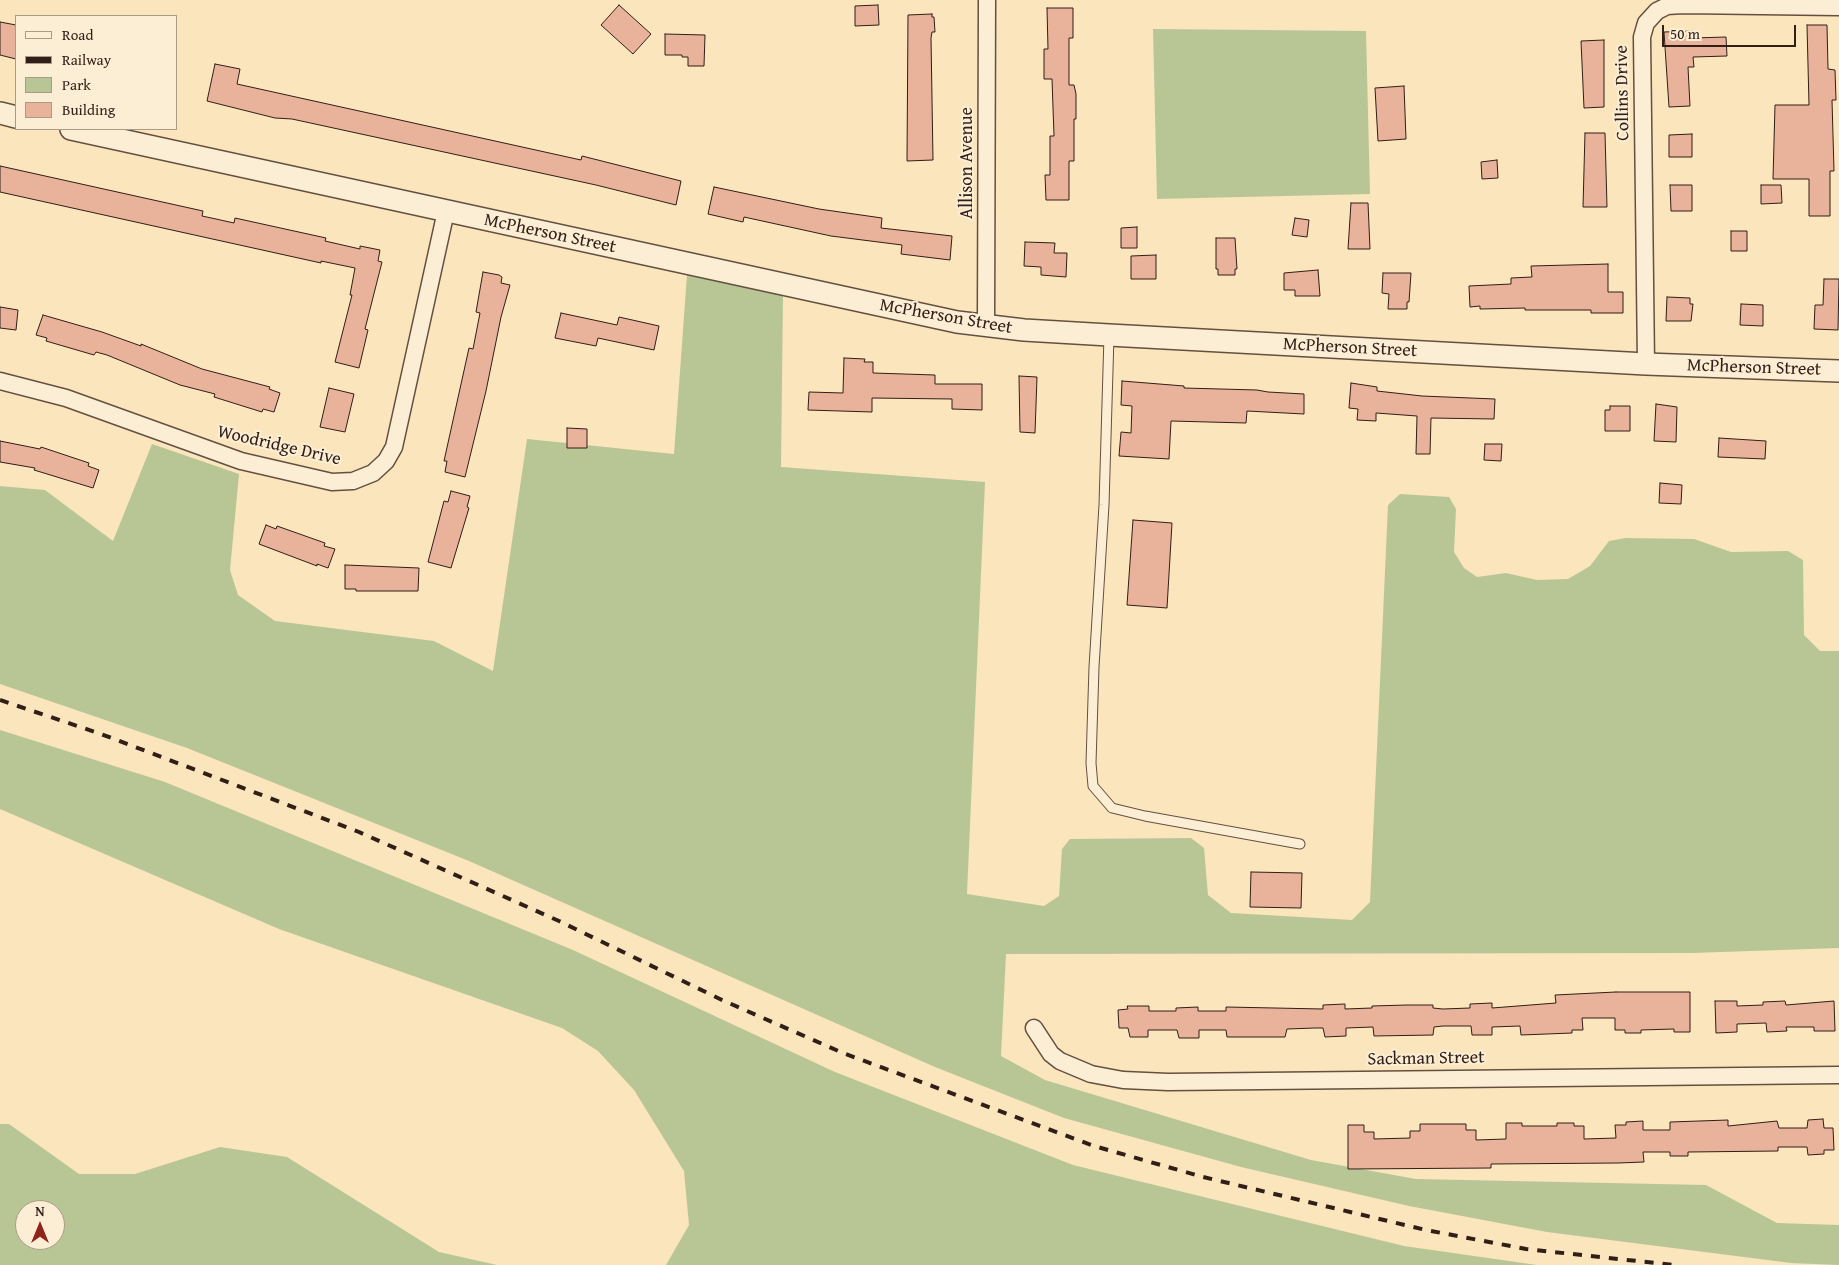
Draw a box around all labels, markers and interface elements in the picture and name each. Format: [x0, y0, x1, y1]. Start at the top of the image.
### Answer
legend [15, 15, 178, 130]
scale bar [1664, 15, 1798, 47]
text: 50 m [1670, 23, 1700, 44]
text: Road [62, 24, 93, 45]
street label: Collins Drive [1611, 45, 1635, 141]
text: Railway [62, 49, 111, 70]
text: Park [62, 74, 91, 95]
text: Building [62, 99, 115, 120]
street label: Allison Avenue [956, 107, 978, 219]
street label: McPherson Street [482, 209, 618, 259]
street label: McPherson Street [878, 295, 1014, 339]
street label: McPherson Street [1282, 334, 1418, 362]
street label: McPherson Street [1687, 355, 1821, 381]
street label: Woodridge Drive [215, 421, 343, 471]
street label: Sackman Street [1367, 1047, 1485, 1071]
north arrow [15, 1200, 65, 1250]
text: N [35, 1201, 45, 1221]

